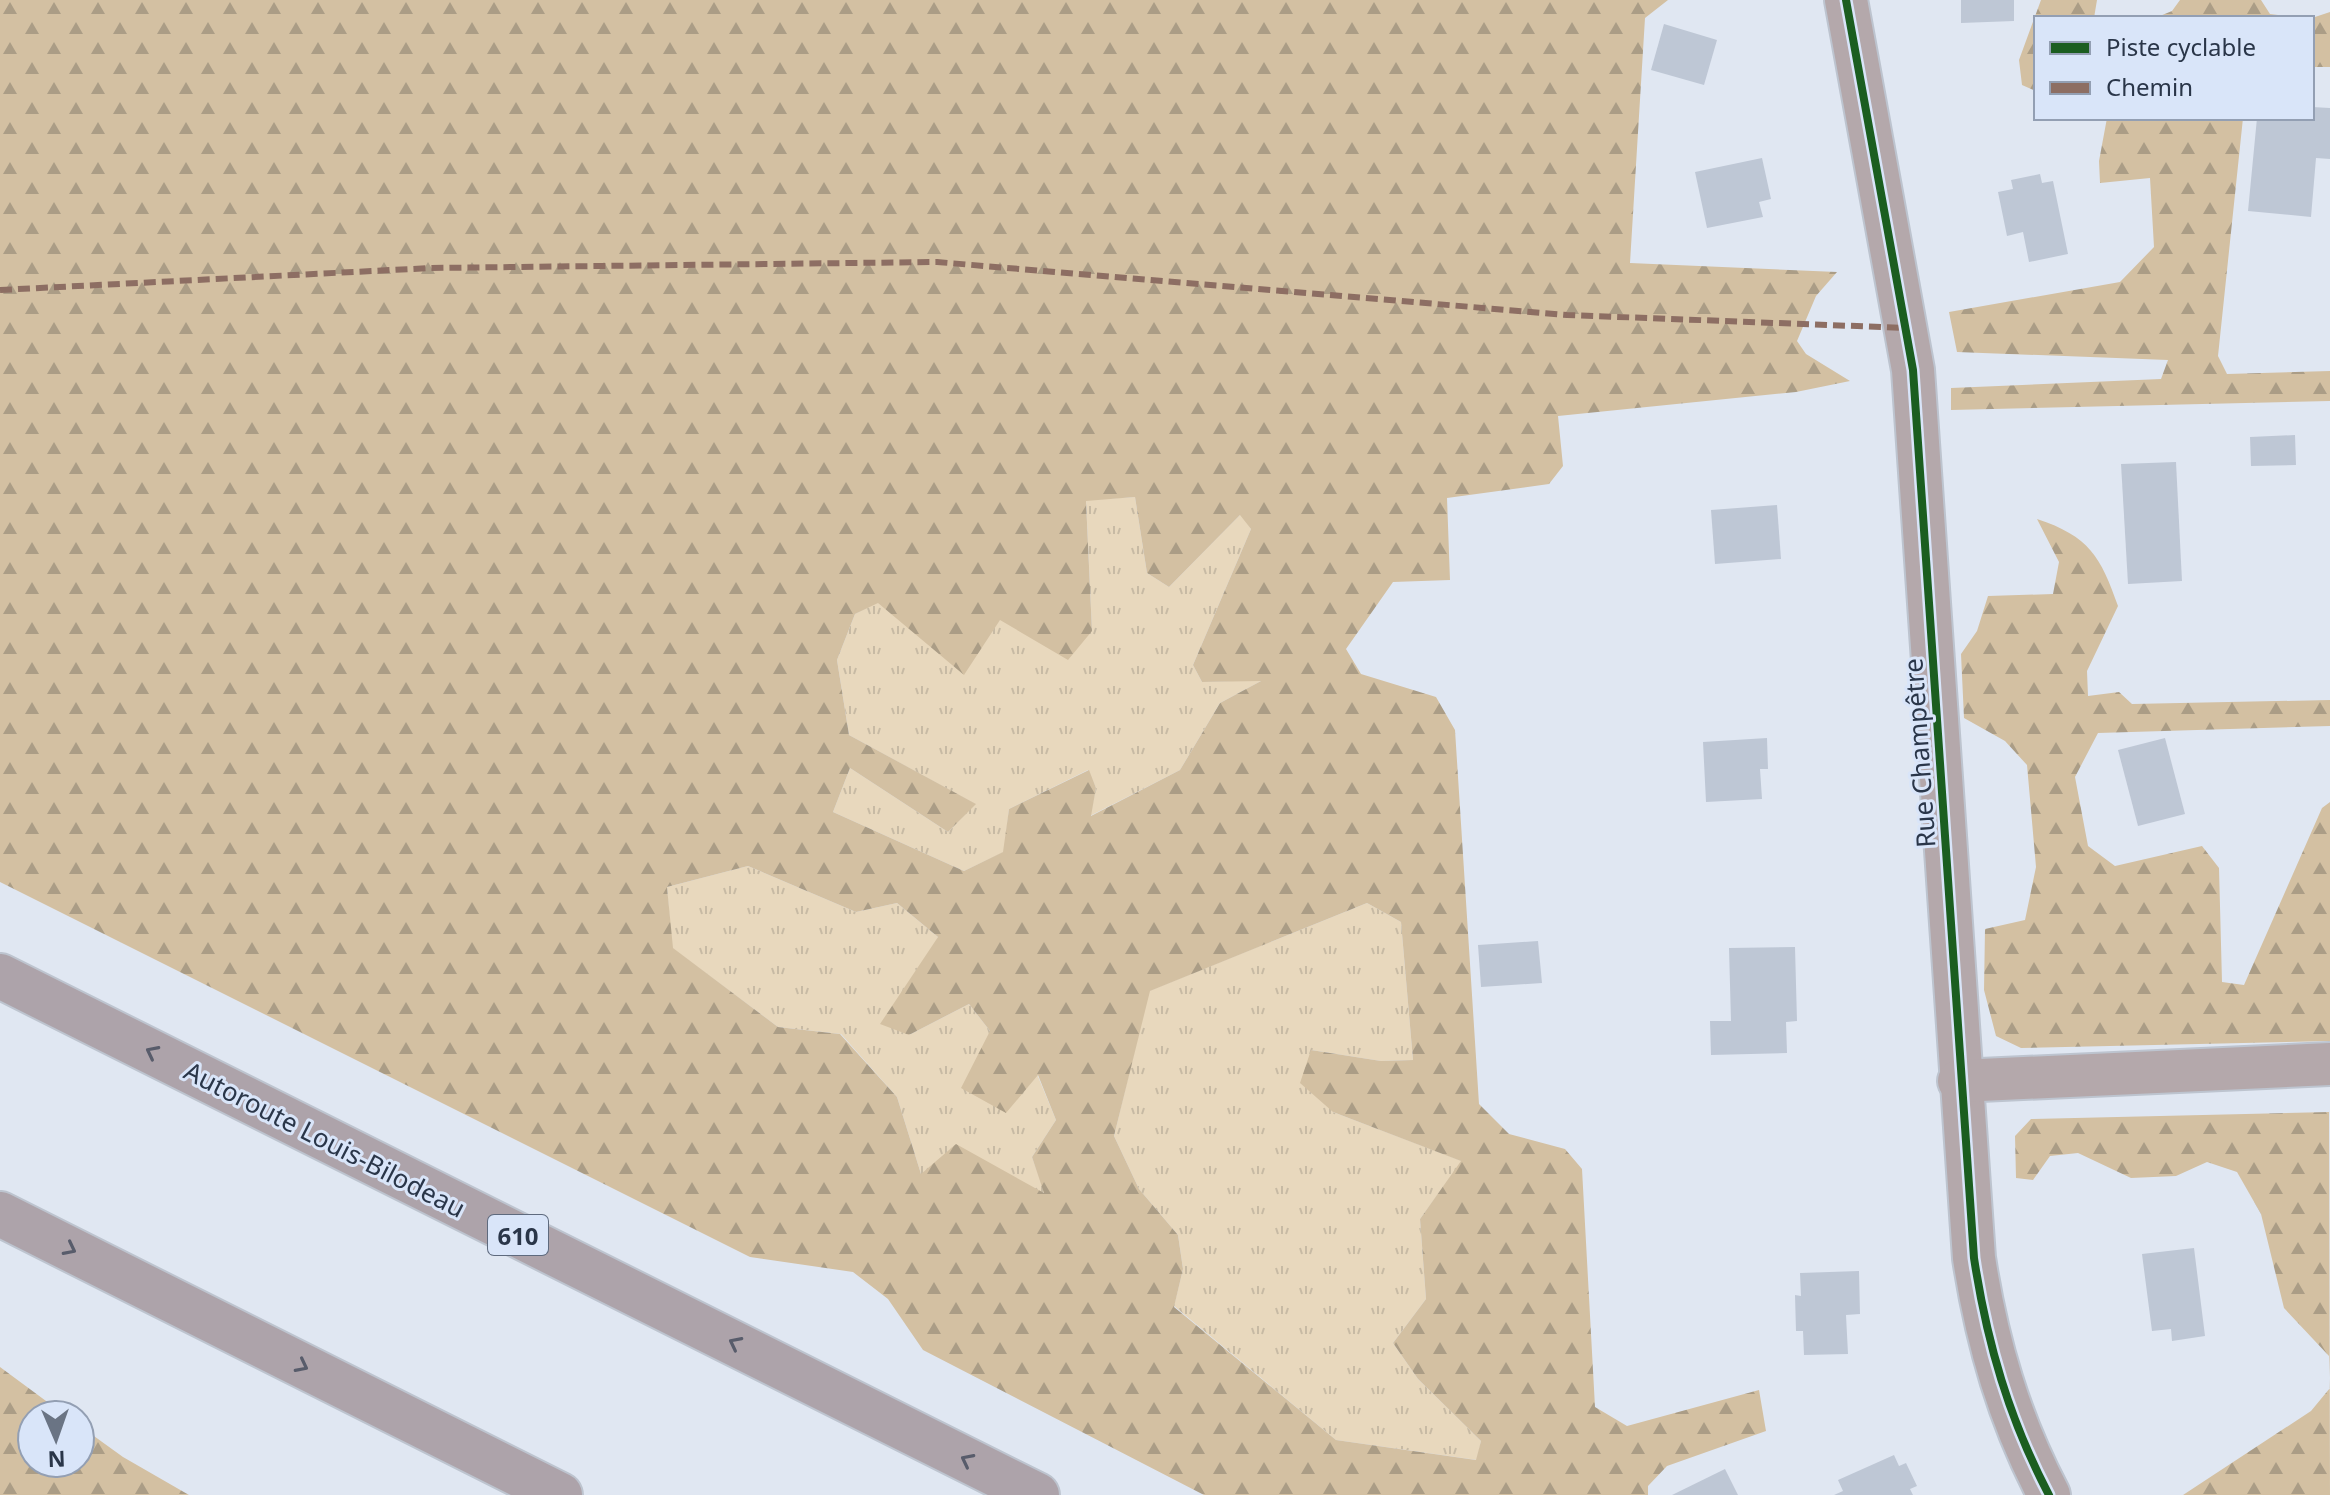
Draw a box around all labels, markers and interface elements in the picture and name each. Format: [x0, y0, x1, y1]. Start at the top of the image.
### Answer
legend [2034, 16, 2314, 120]
text: Piste cyclable [2106, 30, 2256, 63]
text: Chemin [2106, 70, 2193, 103]
street label: Rue Champêtre [1894, 657, 1944, 849]
one-way arrow [145, 1046, 160, 1062]
street label: Autoroute Louis-Bilodeau [178, 1052, 472, 1226]
road number: 610 [488, 1215, 548, 1255]
one-way arrow [61, 1240, 76, 1255]
one-way arrow [728, 1338, 743, 1353]
one-way arrow [294, 1356, 309, 1371]
north arrow [16, 1399, 96, 1479]
text: N [47, 1445, 66, 1475]
one-way arrow [961, 1454, 976, 1470]

